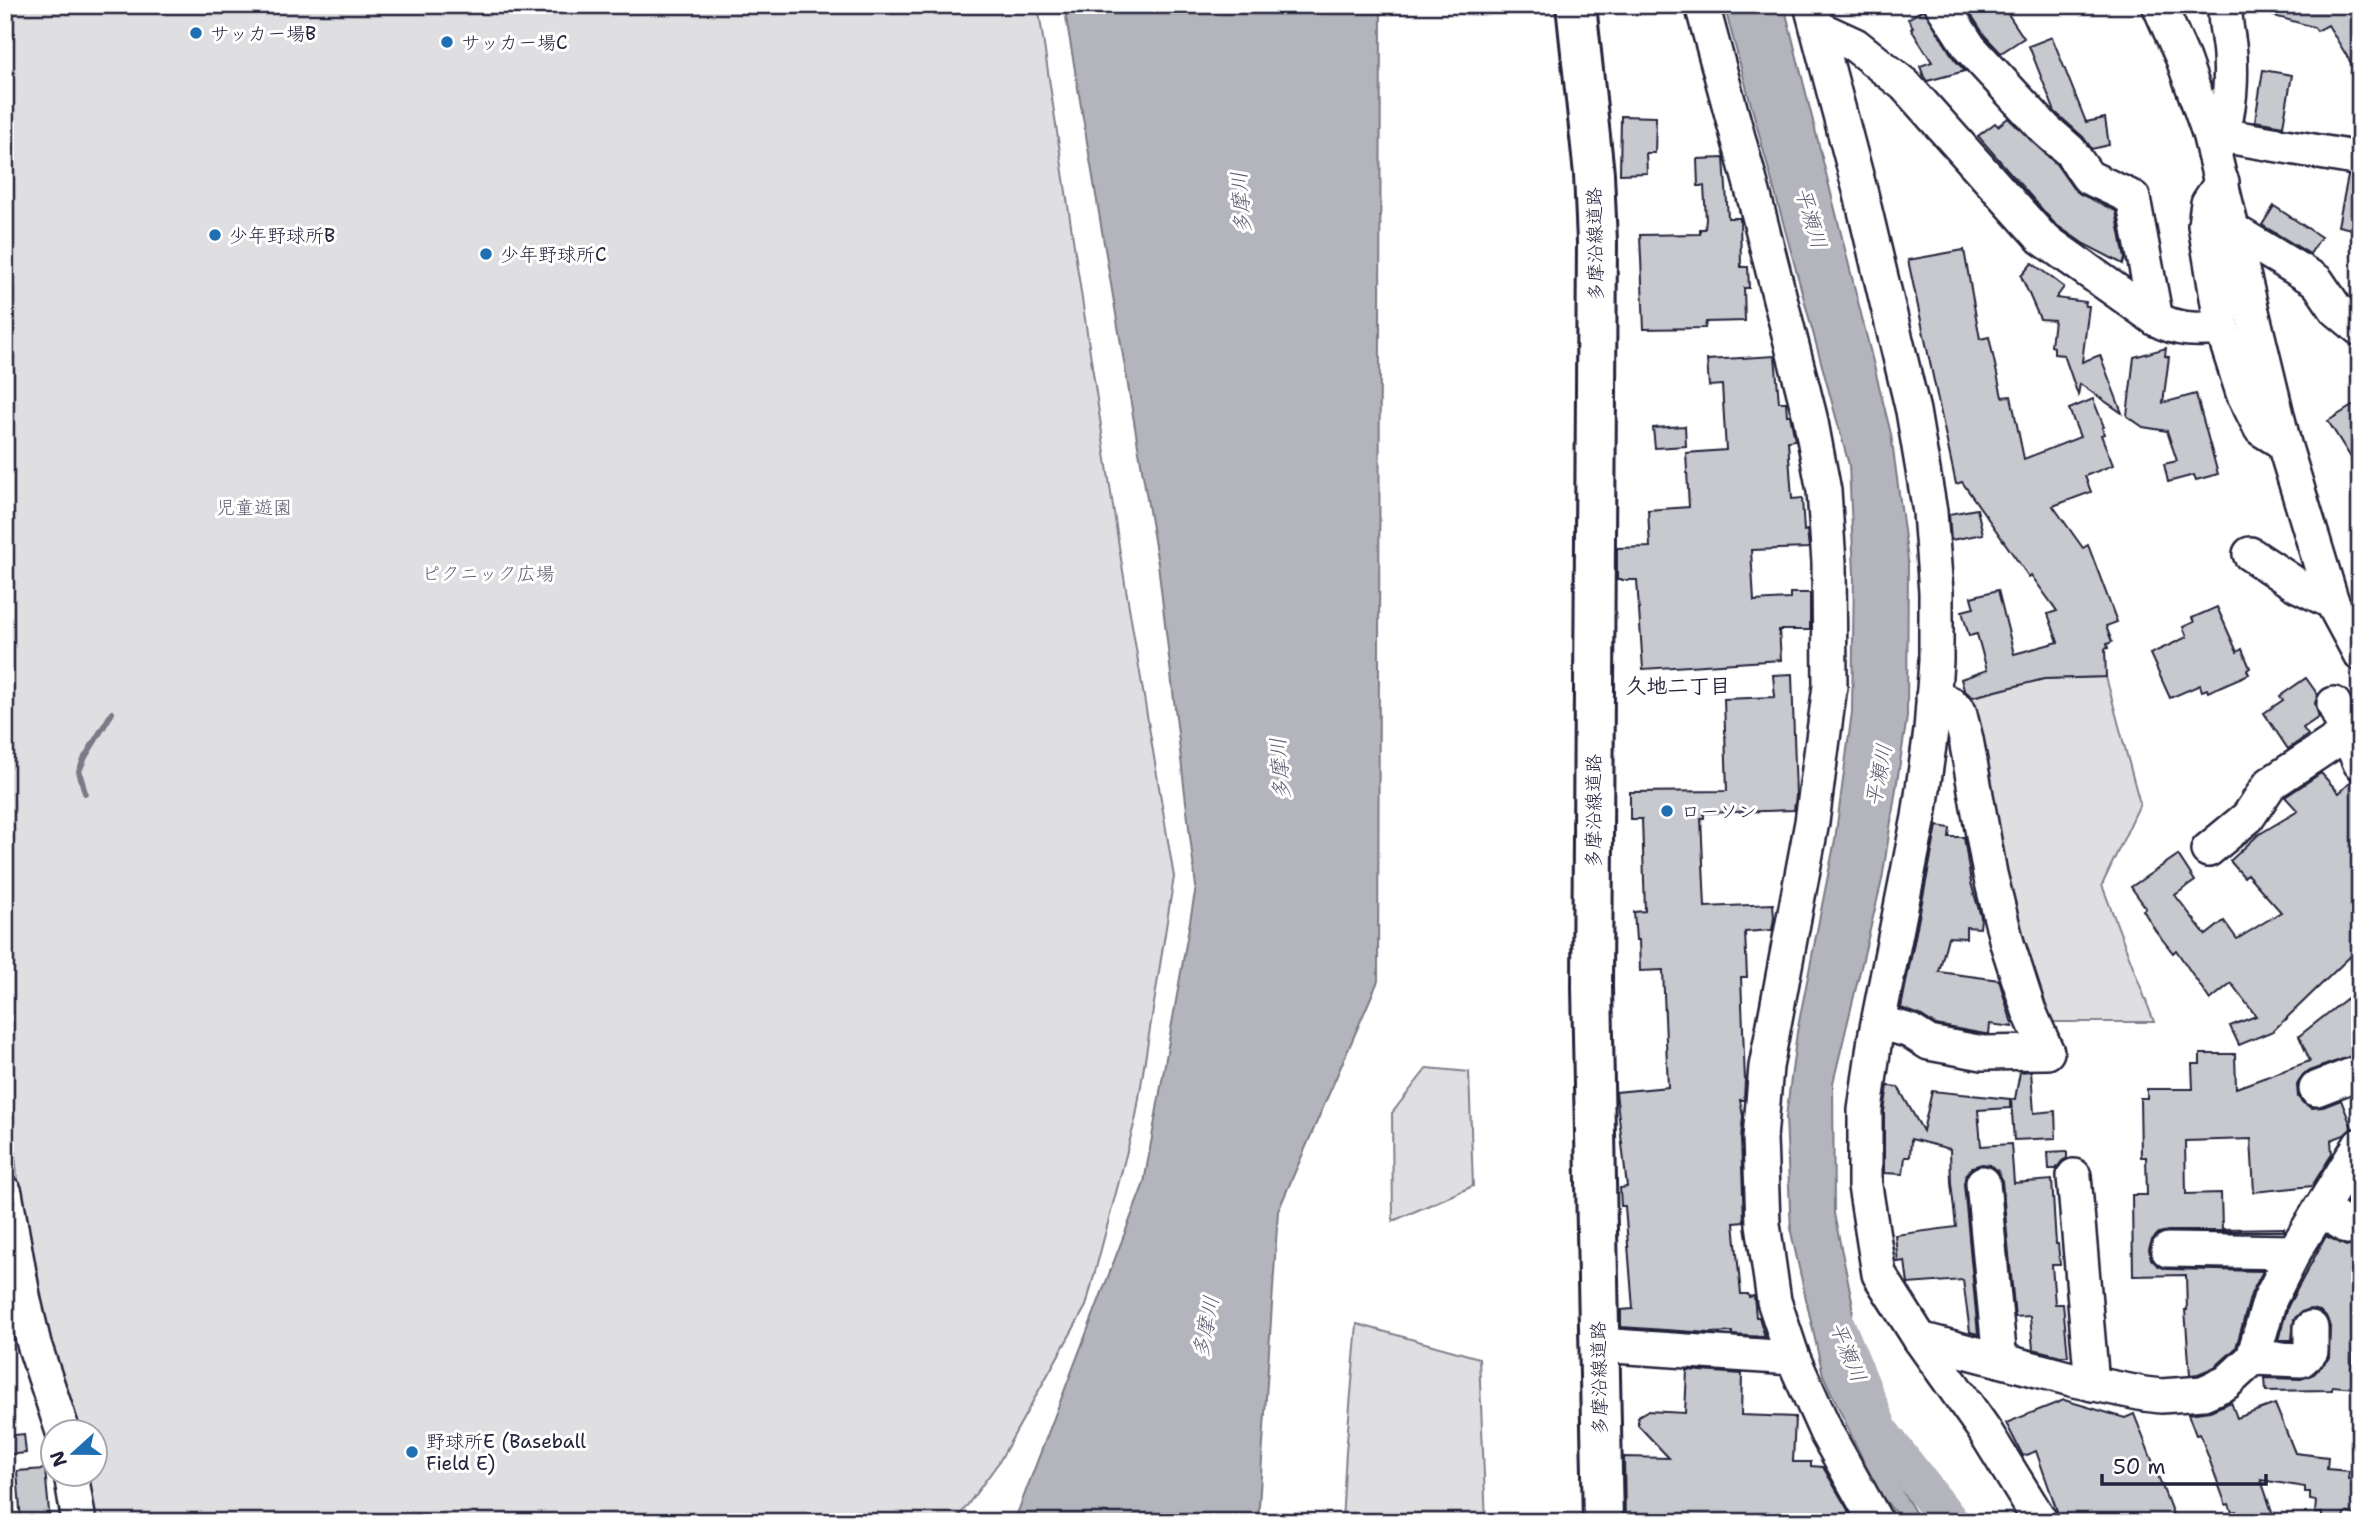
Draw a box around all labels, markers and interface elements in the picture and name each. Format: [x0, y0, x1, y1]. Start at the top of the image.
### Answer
place label: サッカー場B [210, 21, 316, 46]
marker: サッカー場B [188, 25, 204, 41]
place label: サッカー場C [461, 30, 568, 55]
marker: サッカー場C [439, 34, 455, 50]
water label: 多摩川 [1225, 171, 1257, 235]
water label: 平瀬川 [1789, 184, 1833, 252]
street label: 多摩沿線道路 [1582, 187, 1608, 301]
place label: 少年野球所B [229, 223, 335, 248]
marker: 少年野球所B [207, 227, 223, 243]
place label: 少年野球所C [500, 242, 607, 267]
marker: 少年野球所C [478, 246, 494, 262]
park label: 児童遊園 [216, 495, 292, 520]
park label: ピクニック広場 [421, 561, 555, 586]
district label: 久地二丁目 [1626, 672, 1731, 700]
water label: 多摩川 [1264, 737, 1296, 801]
water label: 平瀬川 [1859, 741, 1899, 809]
street label: 多摩沿線道路 [1581, 754, 1606, 868]
place label: ローソン [1681, 799, 1757, 824]
marker: ローソン [1659, 803, 1675, 819]
water label: 多摩川 [1186, 1293, 1226, 1361]
water label: 平瀬川 [1823, 1318, 1873, 1386]
street label: 多摩沿線道路 [1586, 1321, 1612, 1435]
north arrow [38, 1418, 108, 1488]
place label: 野球所E (Baseball Field E) [426, 1429, 586, 1476]
scale bar [2102, 1443, 2267, 1487]
marker: 野球所E (Baseball Field E) [404, 1444, 420, 1460]
text: N [44, 1447, 73, 1470]
text: 50 m [2113, 1453, 2166, 1481]

